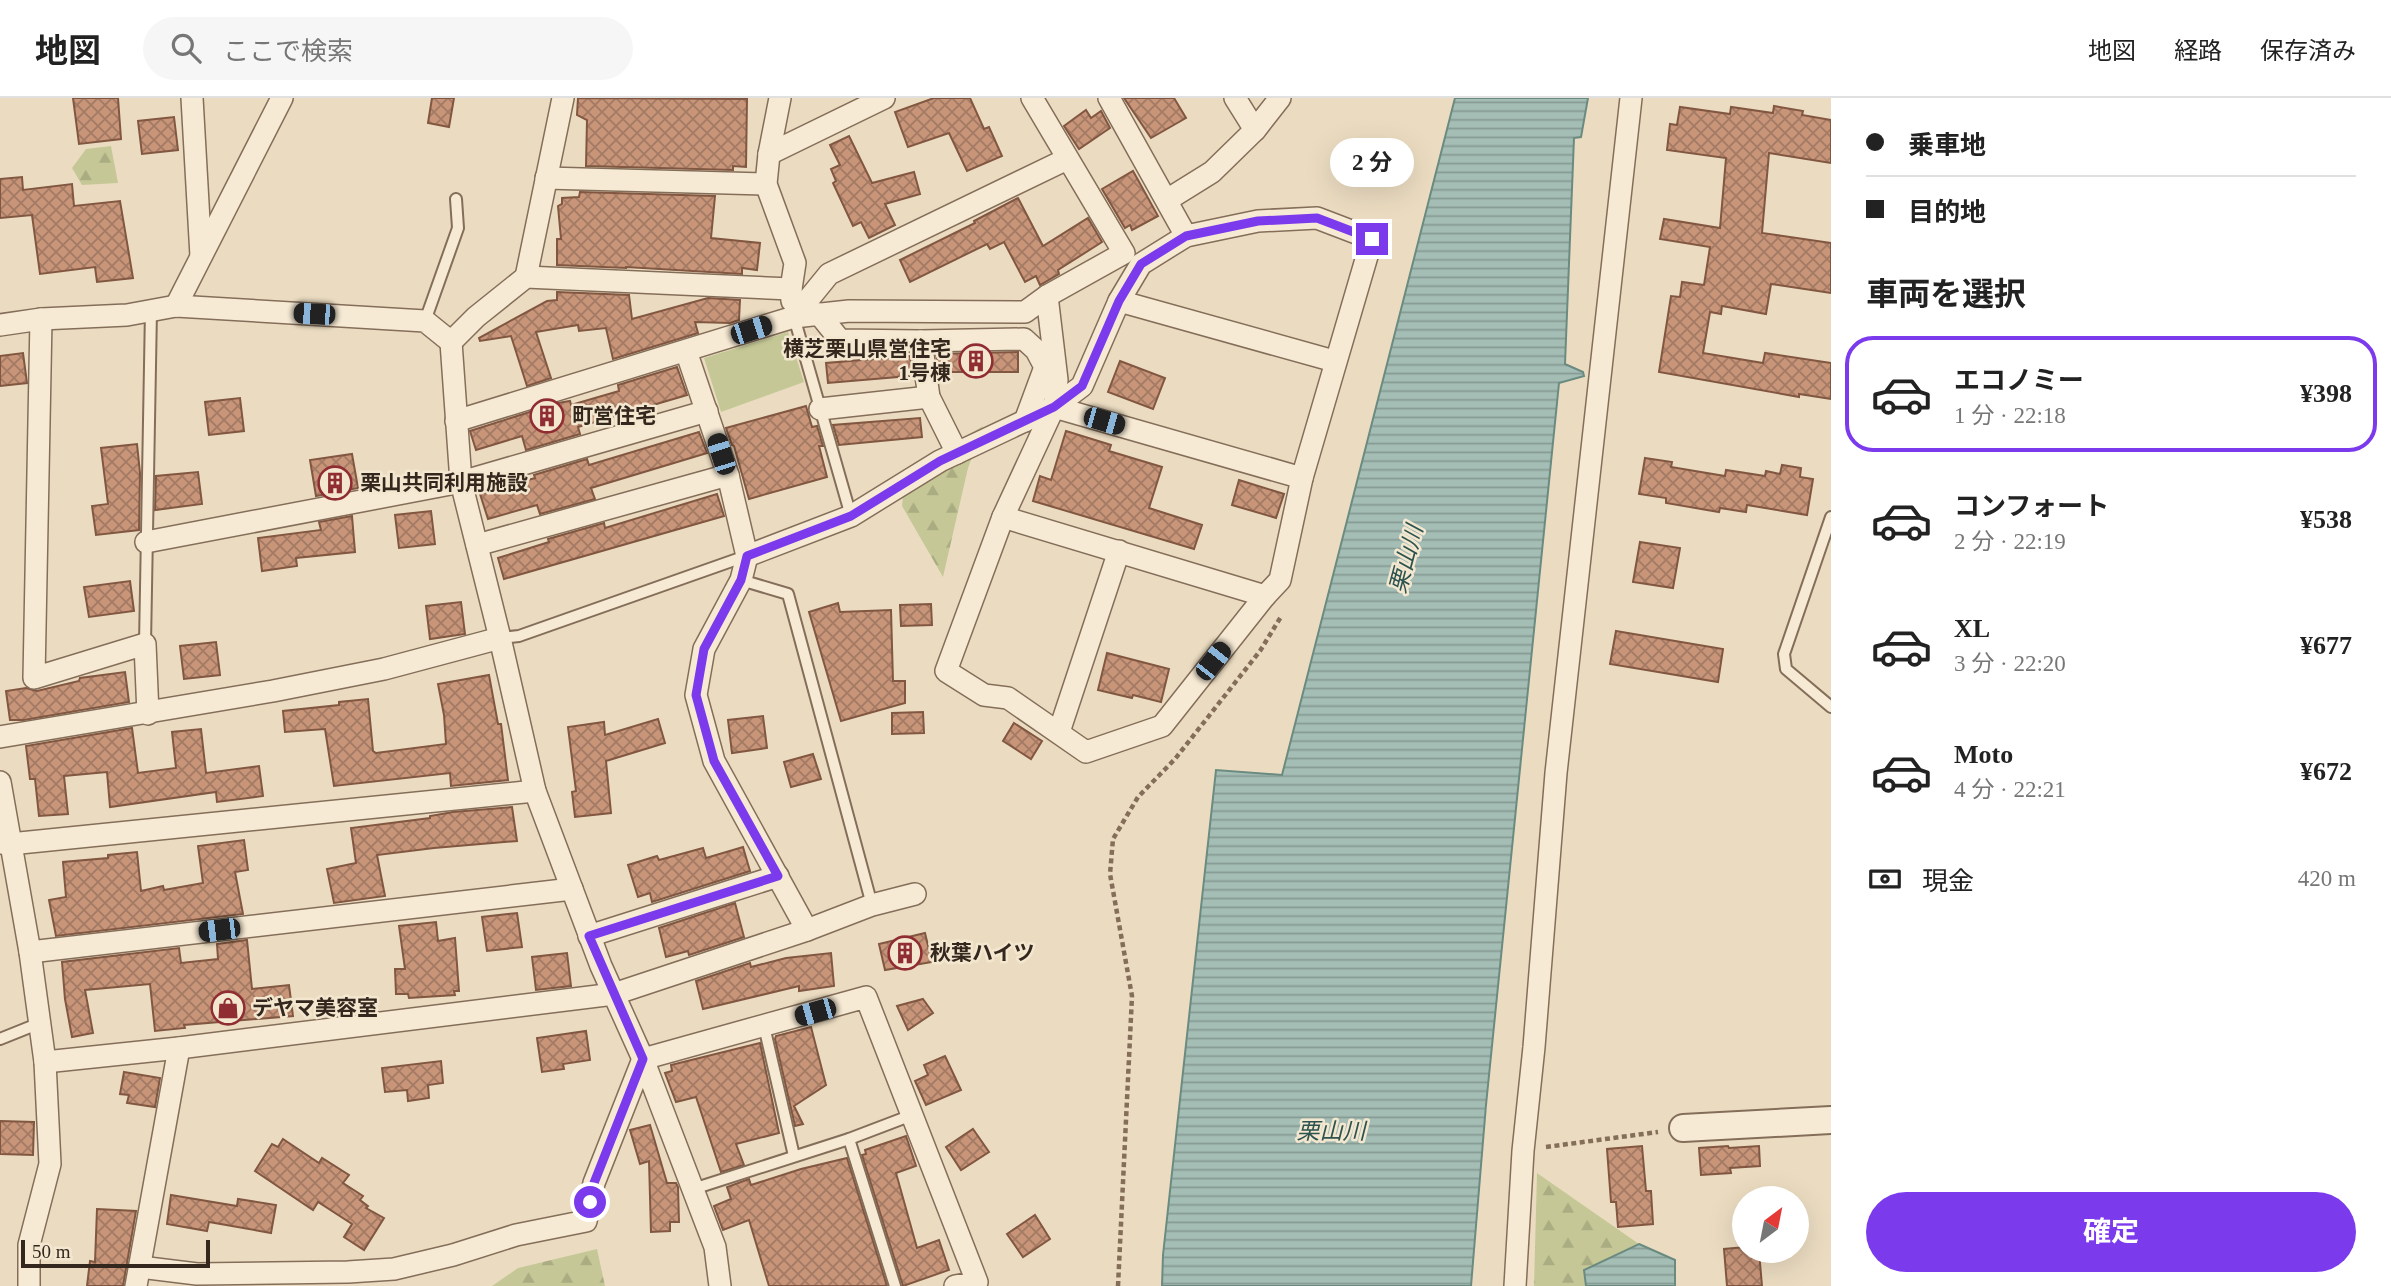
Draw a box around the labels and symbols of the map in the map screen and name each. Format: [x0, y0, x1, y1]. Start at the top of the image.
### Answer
callout: 2 分 [1330, 138, 1414, 186]
route end [1356, 223, 1388, 255]
car [293, 302, 336, 326]
car [728, 314, 775, 346]
place label: 横芝栗山県営住宅 1号棟 [783, 337, 951, 385]
building icon: 横芝栗山県営住宅 1号棟 [957, 342, 995, 380]
building icon: 町営住宅 [528, 397, 566, 435]
place label: 町営住宅 [572, 404, 656, 428]
car [1081, 405, 1128, 437]
car [705, 431, 738, 477]
building icon: 栗山共同利用施設 [316, 464, 354, 502]
place label: 栗山共同利用施設 [360, 471, 528, 495]
water label: 栗山川 [1385, 520, 1428, 596]
car [1192, 638, 1235, 684]
car [197, 917, 242, 943]
building icon: 秋葉ハイツ [886, 934, 924, 972]
place label: 秋葉ハイツ [930, 941, 1035, 965]
shop icon: デヤマ美容室 [209, 989, 247, 1027]
place label: デヤマ美容室 [252, 996, 378, 1020]
car [792, 996, 839, 1028]
water label: 栗山川 [1297, 1119, 1369, 1144]
route start [574, 1186, 606, 1218]
north arrow [1732, 1186, 1810, 1264]
scale bar [21, 1237, 210, 1269]

